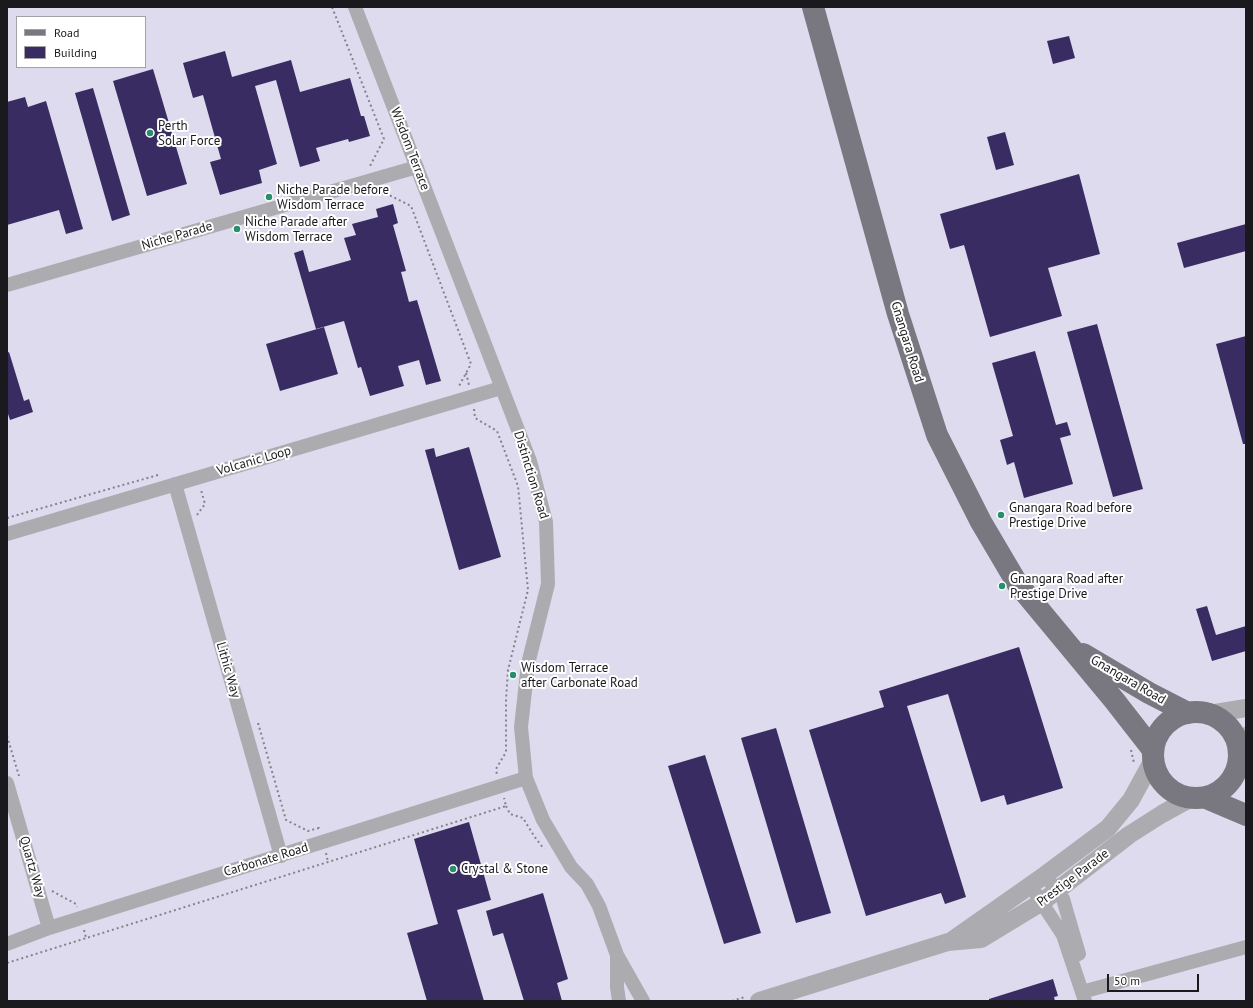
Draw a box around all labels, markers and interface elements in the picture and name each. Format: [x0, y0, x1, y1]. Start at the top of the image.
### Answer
legend [16, 16, 146, 68]
text: Road [54, 25, 79, 40]
text: Building [54, 45, 97, 60]
street label: Wisdom Terrace [387, 105, 433, 193]
place label: Perth Solar Force [158, 118, 220, 149]
marker: Perth Solar Force [145, 128, 155, 138]
place label: Niche Parade before Wisdom Terrace [277, 182, 389, 213]
marker: Niche Parade before Wisdom Terrace [264, 192, 274, 202]
place label: Niche Parade after Wisdom Terrace [245, 214, 347, 245]
street label: Niche Parade [140, 218, 214, 254]
marker: Niche Parade after Wisdom Terrace [232, 224, 242, 234]
street label: Gnangara Road [887, 300, 927, 384]
street label: Distinction Road [510, 429, 552, 521]
street label: Volcanic Loop [215, 443, 293, 479]
place label: Gnangara Road before Prestige Drive [1009, 500, 1132, 531]
marker: Gnangara Road before Prestige Drive [996, 510, 1006, 520]
place label: Gnangara Road after Prestige Drive [1010, 571, 1123, 602]
marker: Gnangara Road after Prestige Drive [997, 581, 1007, 591]
street label: Lithic Way [213, 640, 243, 700]
street label: Gnangara Road [1088, 652, 1168, 708]
place label: Wisdom Terrace after Carbonate Road [521, 660, 638, 691]
marker: Wisdom Terrace after Carbonate Road [508, 670, 518, 680]
street label: Quartz Way [16, 834, 48, 900]
street label: Carbonate Road [222, 840, 310, 880]
street label: Prestige Parade [1034, 846, 1112, 910]
place label: Crystal & Stone [461, 861, 548, 877]
marker: Crystal & Stone [448, 864, 458, 874]
scale bar [1109, 966, 1201, 992]
text: 50 m [1114, 973, 1140, 988]

